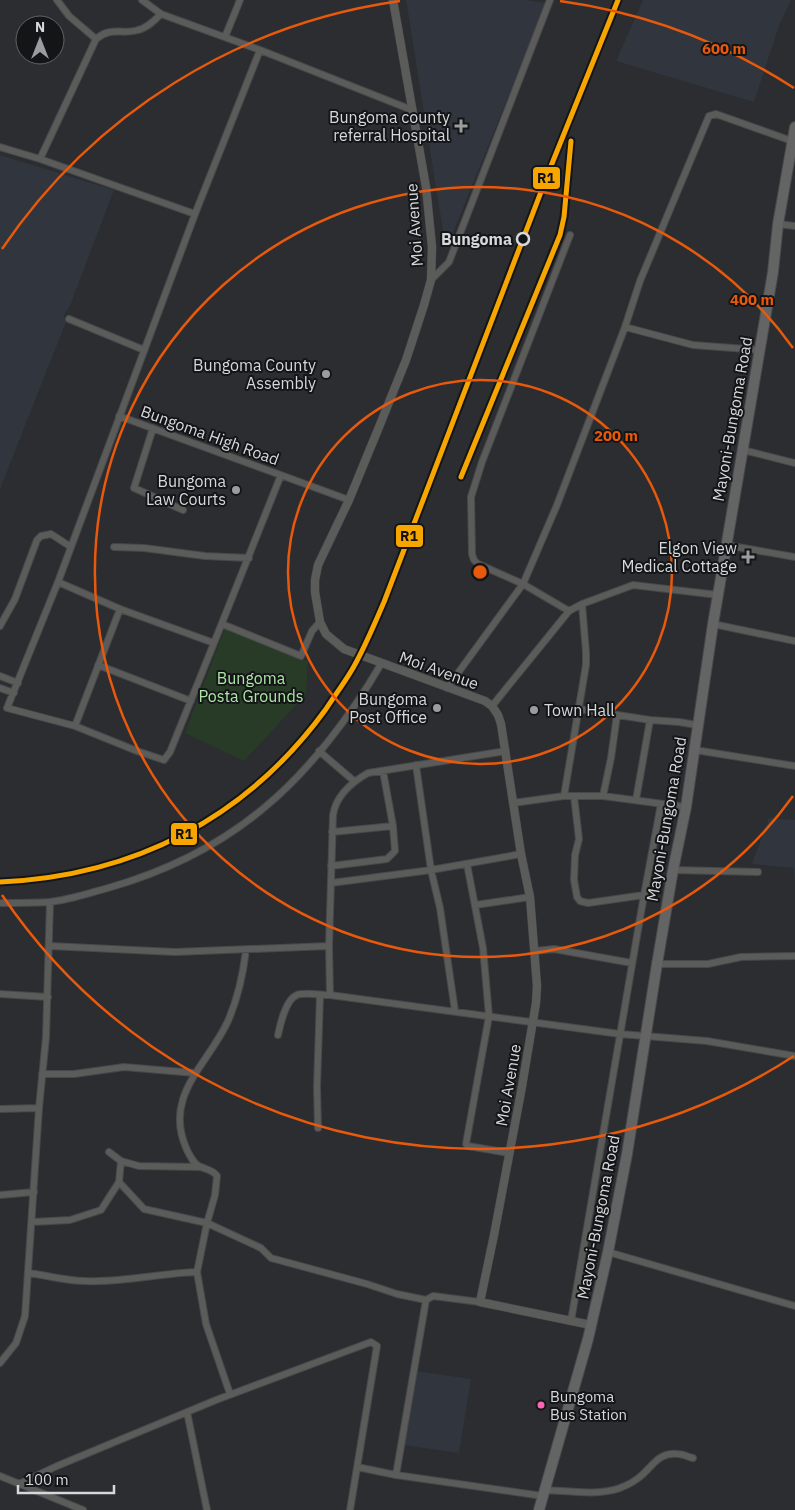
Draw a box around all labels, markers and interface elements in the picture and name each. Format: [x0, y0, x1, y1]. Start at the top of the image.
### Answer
north arrow [15, 15, 65, 65]
text: N [35, 18, 45, 36]
text: 600 m [702, 39, 746, 58]
place label: Bungoma county referral Hospital [329, 107, 450, 145]
marker: Bungoma county referral Hospital [454, 119, 468, 133]
line badge: R1 [532, 166, 561, 190]
text: R1 [537, 169, 556, 187]
street label: Moi Avenue [401, 183, 427, 267]
place label: Bungoma [441, 229, 512, 249]
marker: Bungoma [516, 232, 530, 246]
text: 400 m [730, 290, 774, 309]
street label: Mayoni-Bungoma Road [708, 335, 756, 503]
place label: Bungoma County Assembly [193, 355, 316, 393]
marker: Bungoma County Assembly [320, 368, 332, 380]
street label: Bungoma High Road [138, 401, 282, 469]
text: 200 m [594, 426, 638, 445]
place label: Bungoma Law Courts [146, 471, 226, 509]
marker: Bungoma Law Courts [230, 484, 242, 496]
line badge: R1 [395, 524, 424, 548]
text: R1 [400, 527, 419, 545]
place label: Elgon View Medical Cottage [622, 538, 737, 576]
marker: Elgon View Medical Cottage [741, 550, 755, 564]
centre of rings [471, 563, 489, 581]
street label: Moi Avenue [397, 646, 482, 694]
park label: Bungoma Posta Grounds [198, 668, 304, 706]
place label: Bungoma Post Office [349, 689, 427, 727]
place label: Town Hall [544, 700, 615, 720]
marker: Bungoma Post Office [431, 702, 443, 714]
marker: Town Hall [528, 704, 540, 716]
street label: Mayoni-Bungoma Road [642, 735, 690, 903]
line badge: R1 [170, 822, 198, 846]
text: R1 [175, 825, 194, 843]
street label: Moi Avenue [491, 1042, 525, 1128]
street label: Mayoni-Bungoma Road [572, 1133, 624, 1301]
place label: Bungoma Bus Station [550, 1387, 627, 1424]
marker: Bungoma Bus Station [536, 1400, 546, 1410]
scale bar [18, 1462, 114, 1494]
text: 100 m [25, 1470, 69, 1489]

